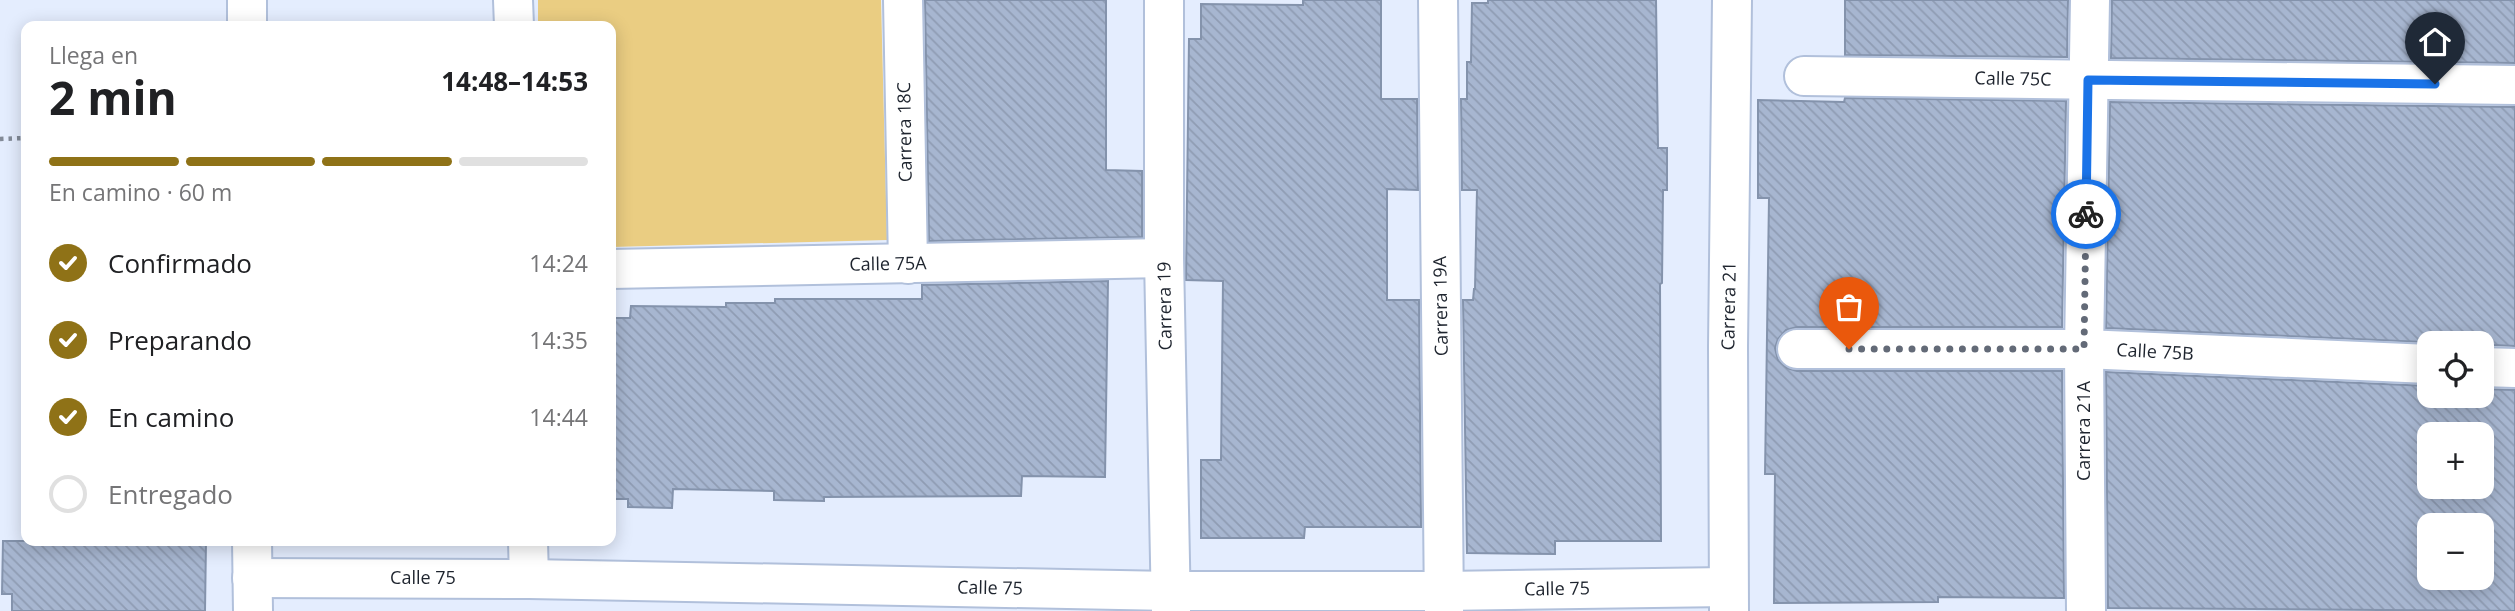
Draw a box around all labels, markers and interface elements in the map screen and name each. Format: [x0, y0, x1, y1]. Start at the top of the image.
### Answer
pin [2405, 12.0, 2465, 84]
icon: home [2416, 23, 2454, 61]
text: Llega en [49, 39, 138, 71]
text: 14:48–14:53 [441, 63, 588, 99]
street label: Calle 75C [1974, 65, 2052, 91]
text: 2 min [49, 66, 177, 128]
street label: Carrera 18C [891, 82, 917, 182]
text: En camino · 60 m [49, 176, 232, 208]
courier [2051, 179, 2121, 249]
icon: bike [2067, 195, 2105, 233]
icon: check [49, 244, 87, 282]
text: Confirmado [108, 245, 252, 281]
text: 14:24 [529, 247, 588, 279]
street label: Calle 75A [849, 250, 927, 276]
street label: Carrera 19A [1427, 255, 1453, 356]
street label: Carrera 19 [1151, 261, 1177, 351]
street label: Carrera 21 [1715, 261, 1741, 351]
pin [1819, 277, 1879, 349]
icon: bag [1830, 288, 1868, 326]
icon: check [49, 321, 87, 359]
text: Preparando [108, 322, 252, 358]
text: 14:35 [529, 324, 588, 356]
map controls [2417, 331, 2494, 590]
button: locate [2417, 331, 2494, 408]
street label: Calle 75B [2116, 337, 2194, 365]
street label: Carrera 21A [2071, 380, 2095, 481]
icon: check [49, 398, 87, 436]
text: En camino [108, 399, 234, 435]
text: 14:44 [529, 401, 588, 433]
button: + [2417, 422, 2494, 499]
text: Entregado [108, 476, 233, 512]
button: − [2417, 513, 2494, 590]
street label: Calle 75 [390, 565, 456, 589]
street label: Calle 75 [957, 574, 1023, 600]
street label: Calle 75 [1524, 575, 1590, 601]

